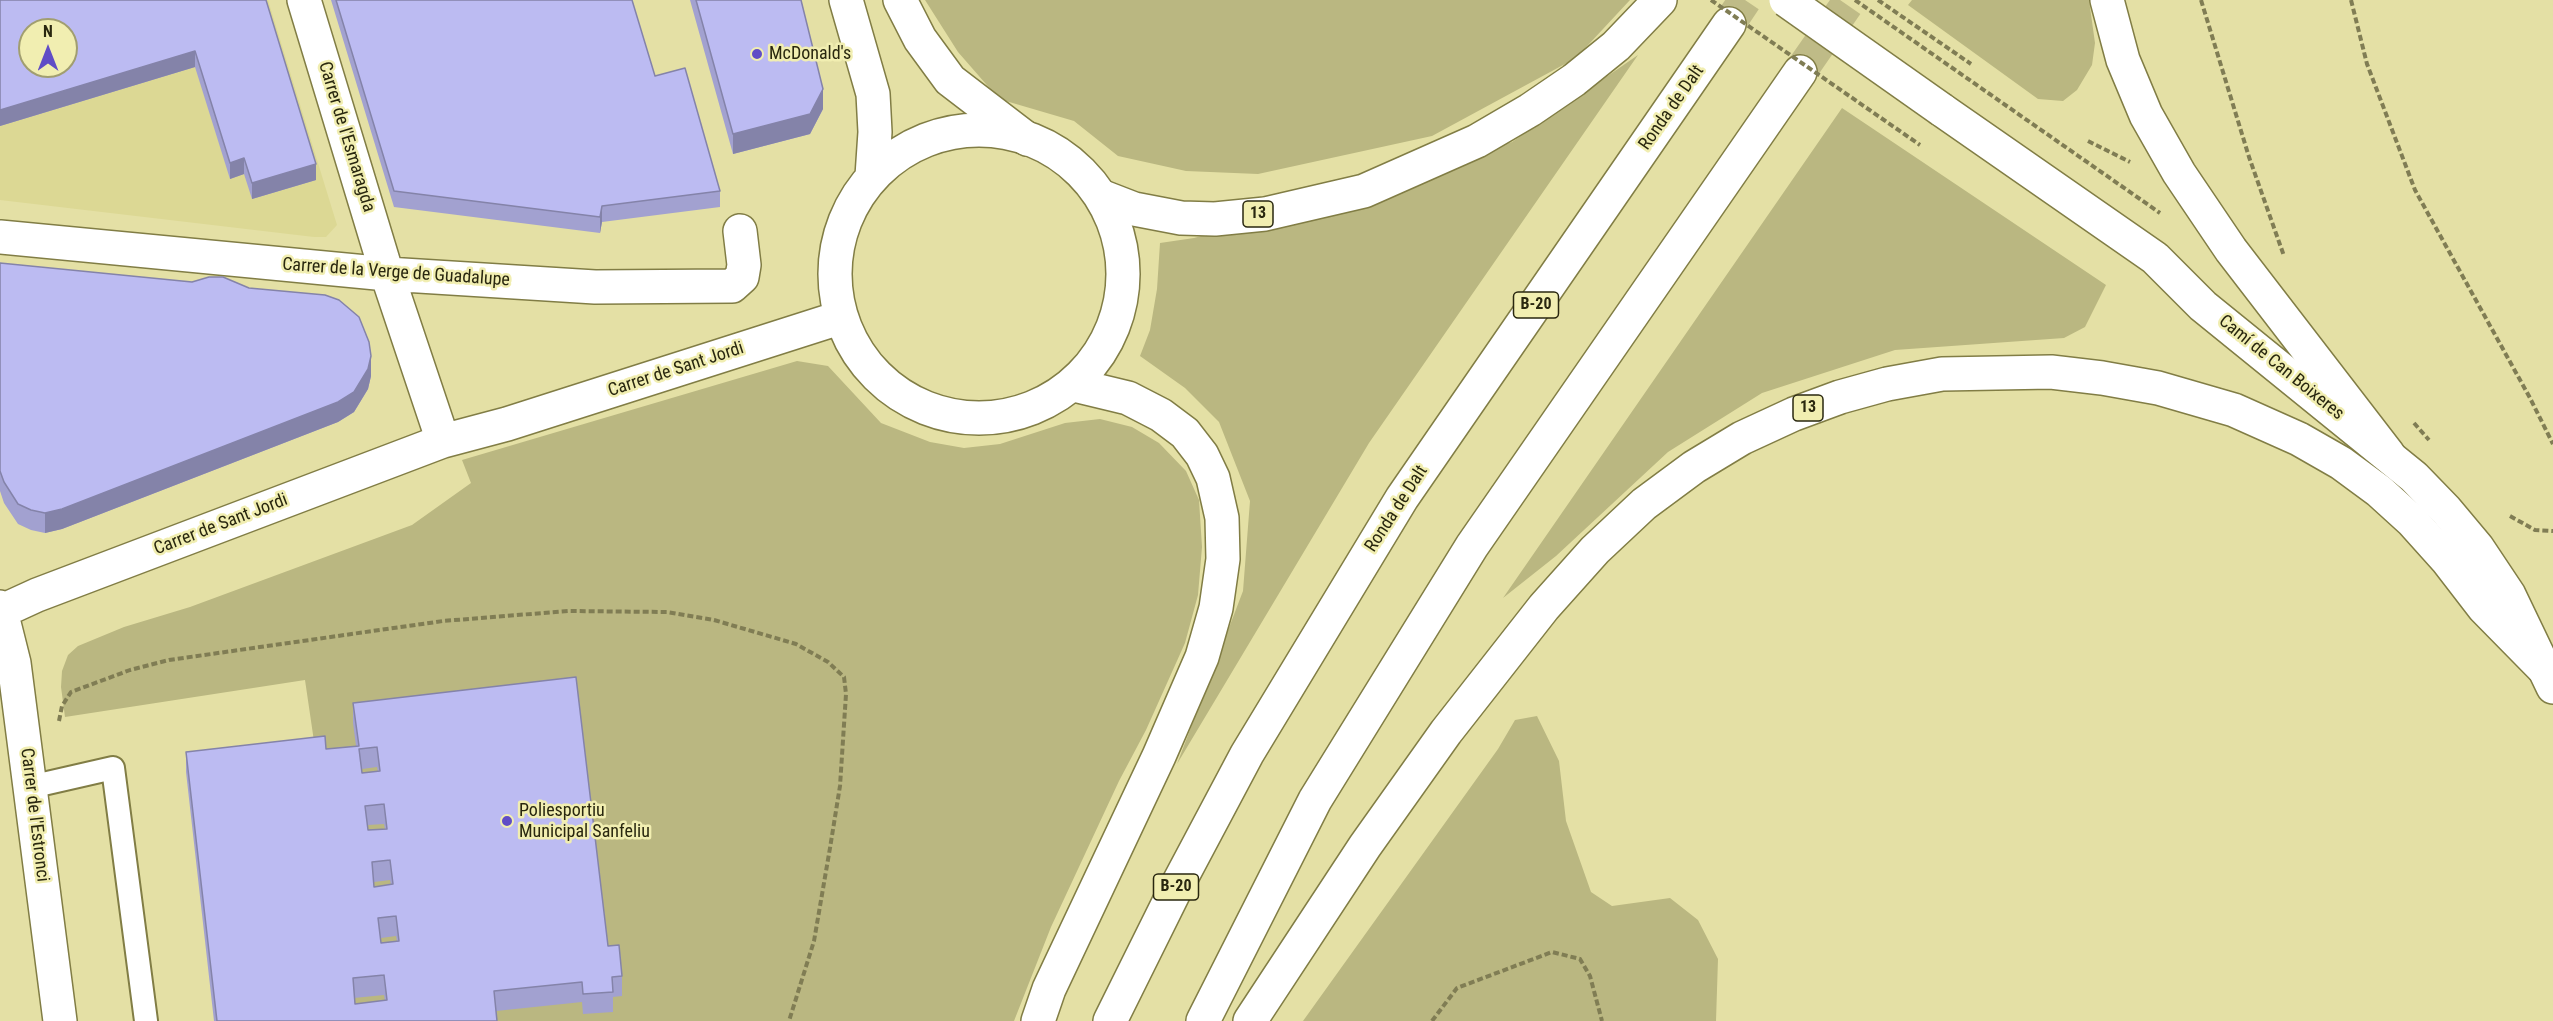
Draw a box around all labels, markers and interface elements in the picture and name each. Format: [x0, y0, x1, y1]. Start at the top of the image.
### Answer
north arrow [18, 18, 78, 78]
text: N [43, 22, 53, 41]
place label: McDonald's [769, 43, 851, 65]
marker: McDonald's [750, 47, 764, 61]
street label: Carrer de l'Esmaragda [313, 59, 379, 215]
street label: Ronda de Dalt [1635, 61, 1709, 155]
road number: 13 [1243, 201, 1273, 227]
street label: Carrer de la Verge de Guadalupe [281, 254, 511, 292]
road number: B-20 [1514, 292, 1558, 318]
street label: Camí de Can Boixeres [2214, 311, 2348, 425]
street label: Carrer de Sant Jordi [605, 338, 747, 402]
road number: 13 [1793, 395, 1823, 421]
street label: Ronda de Dalt [1361, 462, 1433, 556]
street label: Carrer de Sant Jordi [151, 490, 291, 560]
street label: Carrer de l'Estronci [15, 747, 53, 883]
place label: Poliesportiu Municipal Sanfeliu [519, 800, 650, 842]
marker: Poliesportiu Municipal Sanfeliu [500, 814, 514, 828]
road number: B-20 [1154, 874, 1198, 900]

